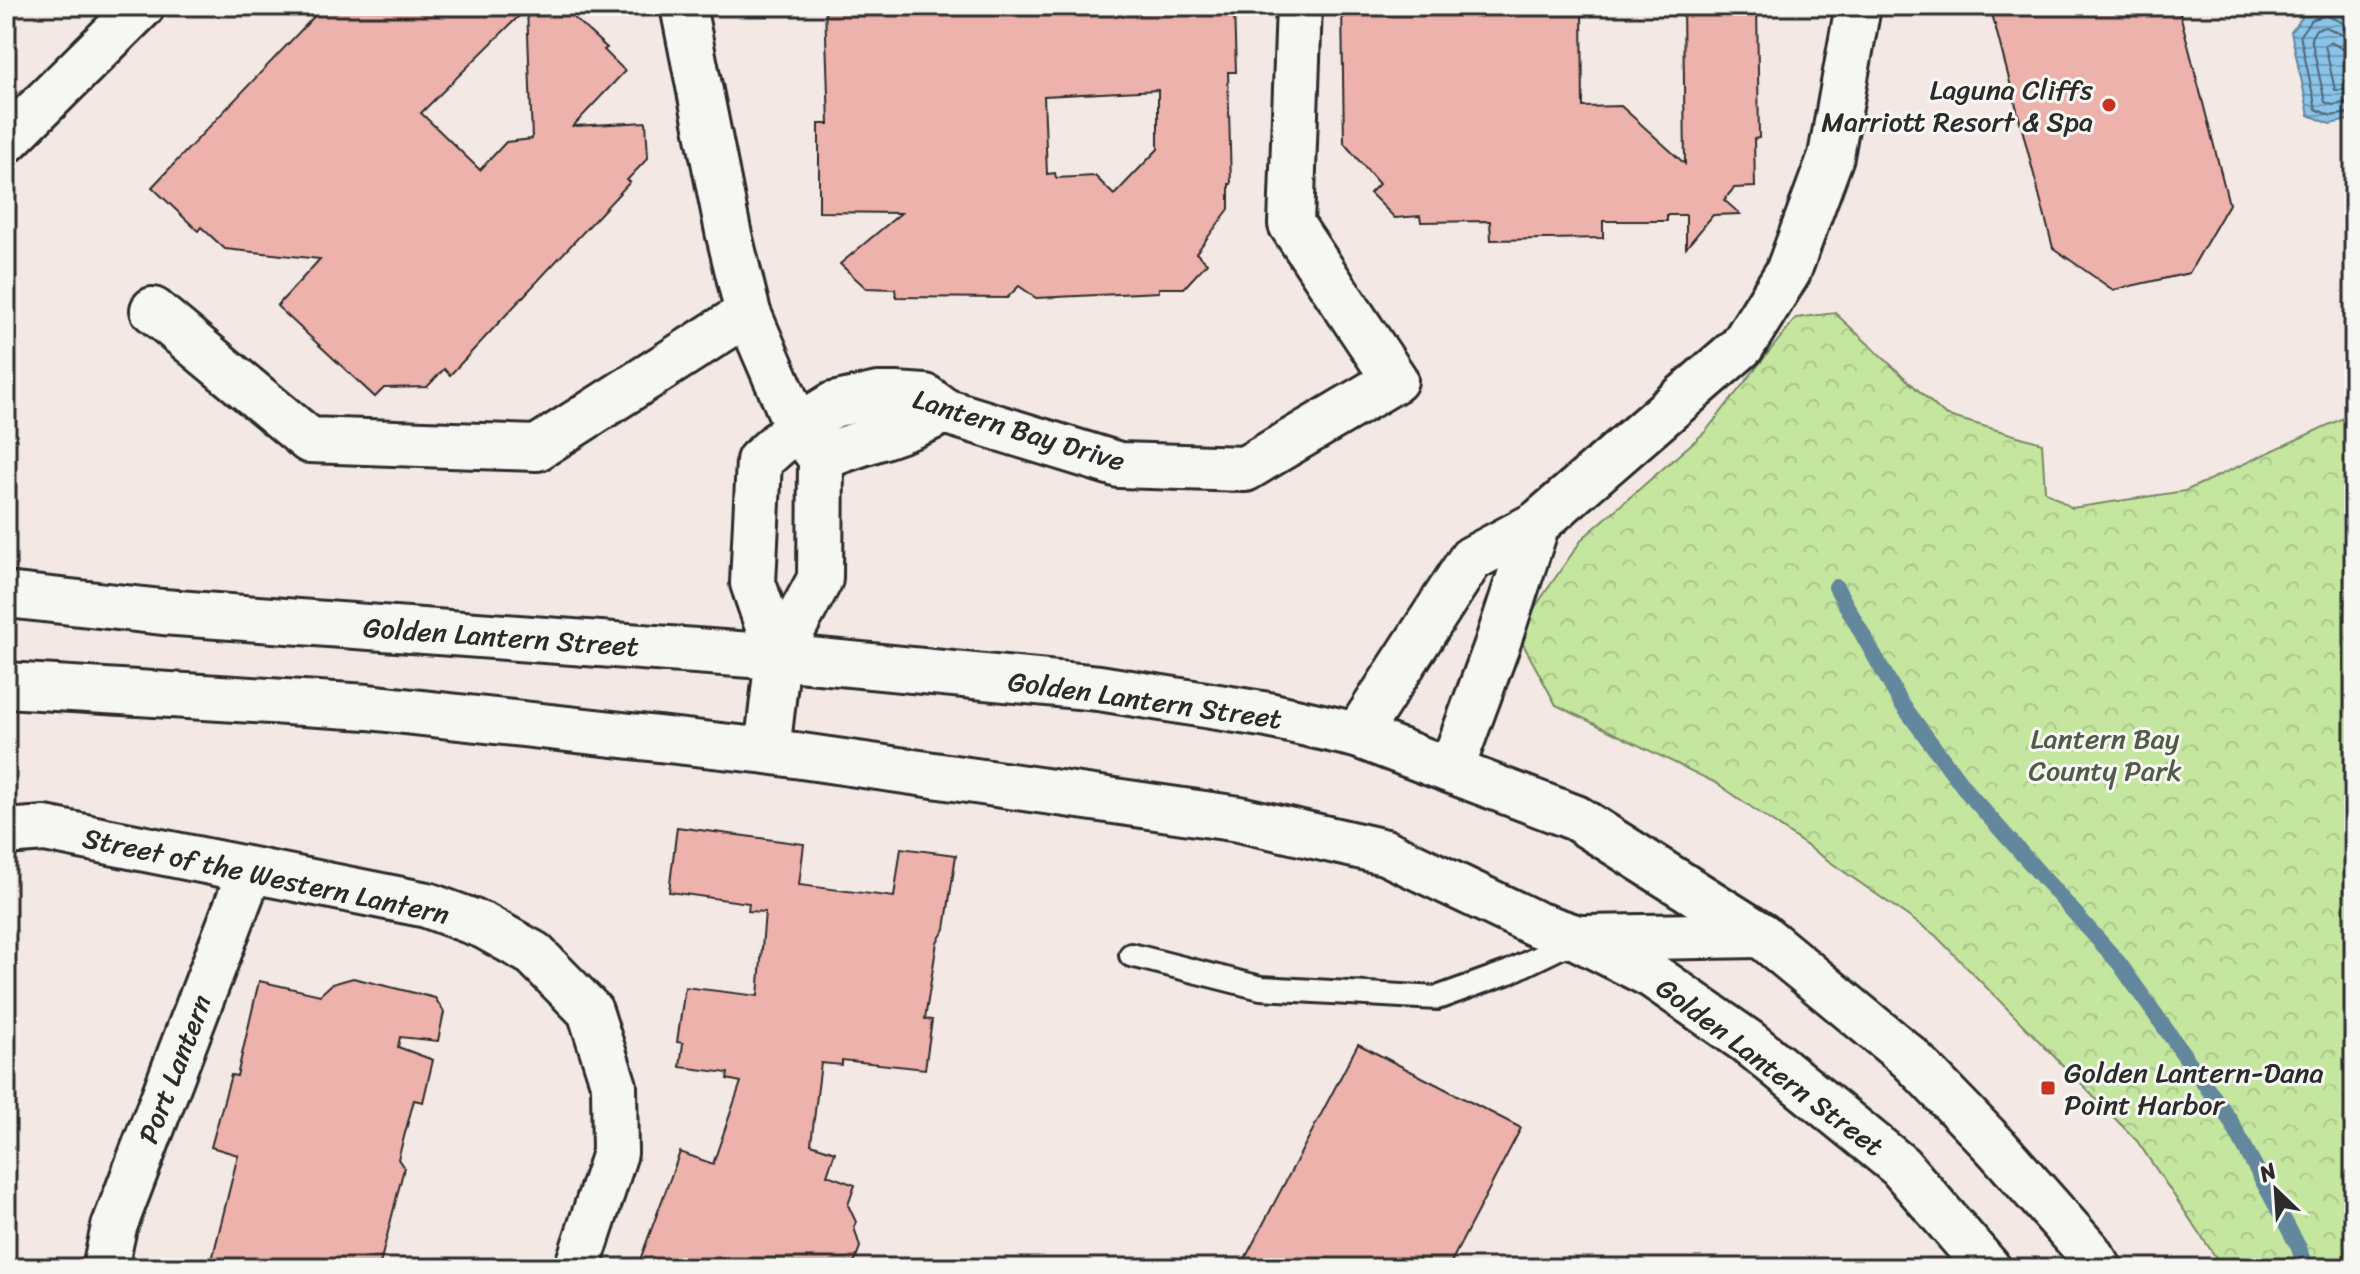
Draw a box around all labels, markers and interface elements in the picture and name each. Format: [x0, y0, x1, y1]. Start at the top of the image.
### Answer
place label: Laguna Cliffs Marriott Resort & Spa [1821, 65, 2093, 146]
marker: Laguna Cliffs Marriott Resort & Spa [2100, 96, 2118, 114]
street label: Lantern Bay Drive [907, 374, 1131, 486]
street label: Golden Lantern Street [362, 603, 640, 671]
street label: Golden Lantern Street [1005, 657, 1285, 743]
park label: Lantern Bay County Park [2028, 714, 2182, 795]
street label: Street of the Western Lantern [78, 813, 454, 939]
street label: Golden Lantern Street [1645, 964, 1895, 1170]
street label: Port Lantern [124, 987, 226, 1151]
place label: Golden Lantern-Dana Point Harbor [2064, 1048, 2324, 1129]
marker: Golden Lantern-Dana Point Harbor [2039, 1079, 2057, 1097]
north arrow [2236, 1150, 2316, 1230]
text: N [2252, 1151, 2284, 1194]

